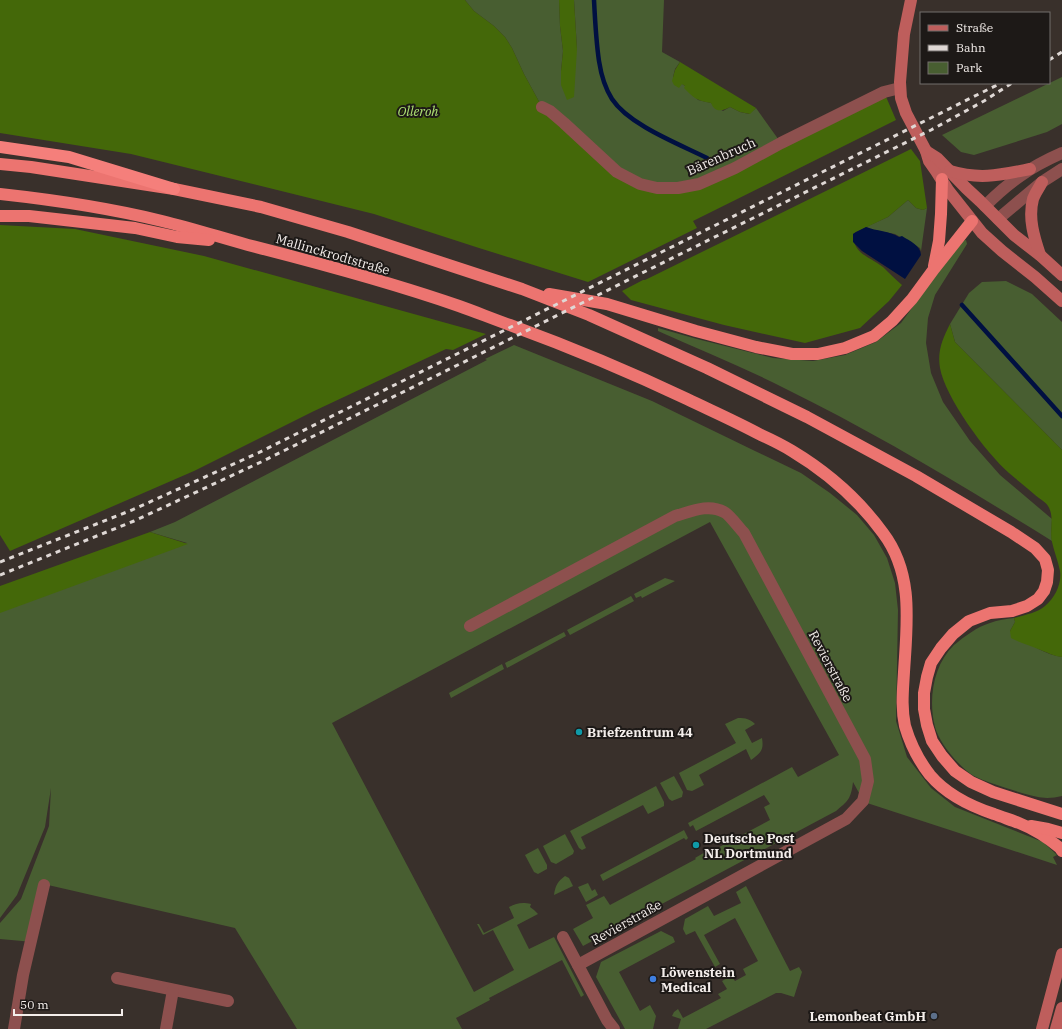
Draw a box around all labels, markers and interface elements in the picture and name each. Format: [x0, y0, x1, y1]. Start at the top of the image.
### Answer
legend [920, 12, 1050, 84]
text: Straße [956, 20, 993, 35]
text: Bahn [956, 40, 986, 55]
text: Park [956, 60, 982, 75]
park label: Olleroh [397, 103, 439, 120]
street label: Bärenbruch [684, 134, 758, 179]
street label: Mallinckrodtstraße [274, 230, 392, 279]
street label: Revierstraße [805, 628, 856, 705]
place label: Briefzentrum 44 [587, 724, 693, 741]
marker: Briefzentrum 44 [574, 727, 584, 737]
place label: Deutsche Post NL Dortmund [704, 830, 794, 862]
marker: Deutsche Post NL Dortmund [691, 840, 701, 850]
street label: Revierstraße [588, 896, 665, 949]
place label: Löwenstein Medical [661, 964, 735, 996]
marker: Löwenstein Medical [648, 974, 658, 984]
scale bar [14, 991, 122, 1017]
text: 50 m [20, 997, 49, 1012]
place label: Lemonbeat GmbH [809, 1008, 926, 1025]
marker: Lemonbeat GmbH [929, 1011, 939, 1021]

